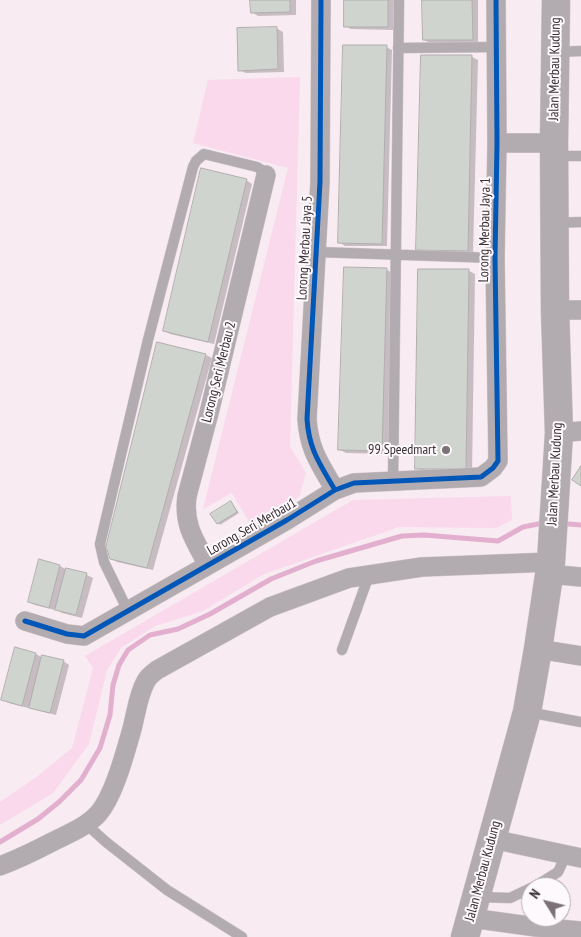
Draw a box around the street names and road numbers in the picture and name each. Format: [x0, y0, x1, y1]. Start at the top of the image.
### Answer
street label: Jalan Merbau Kudung [546, 17, 564, 121]
street label: Lorong Merbau Jaya 1 [476, 178, 494, 282]
street label: Lorong Merbau Jaya 5 [294, 195, 316, 301]
street label: Lorong Seri Merbau 2 [198, 320, 240, 424]
street label: Jalan Merbau Kudung [544, 422, 566, 526]
street label: Lorong Seri Merbau1 [204, 495, 300, 559]
street label: Jalan Merbau Kudung [462, 819, 504, 923]

